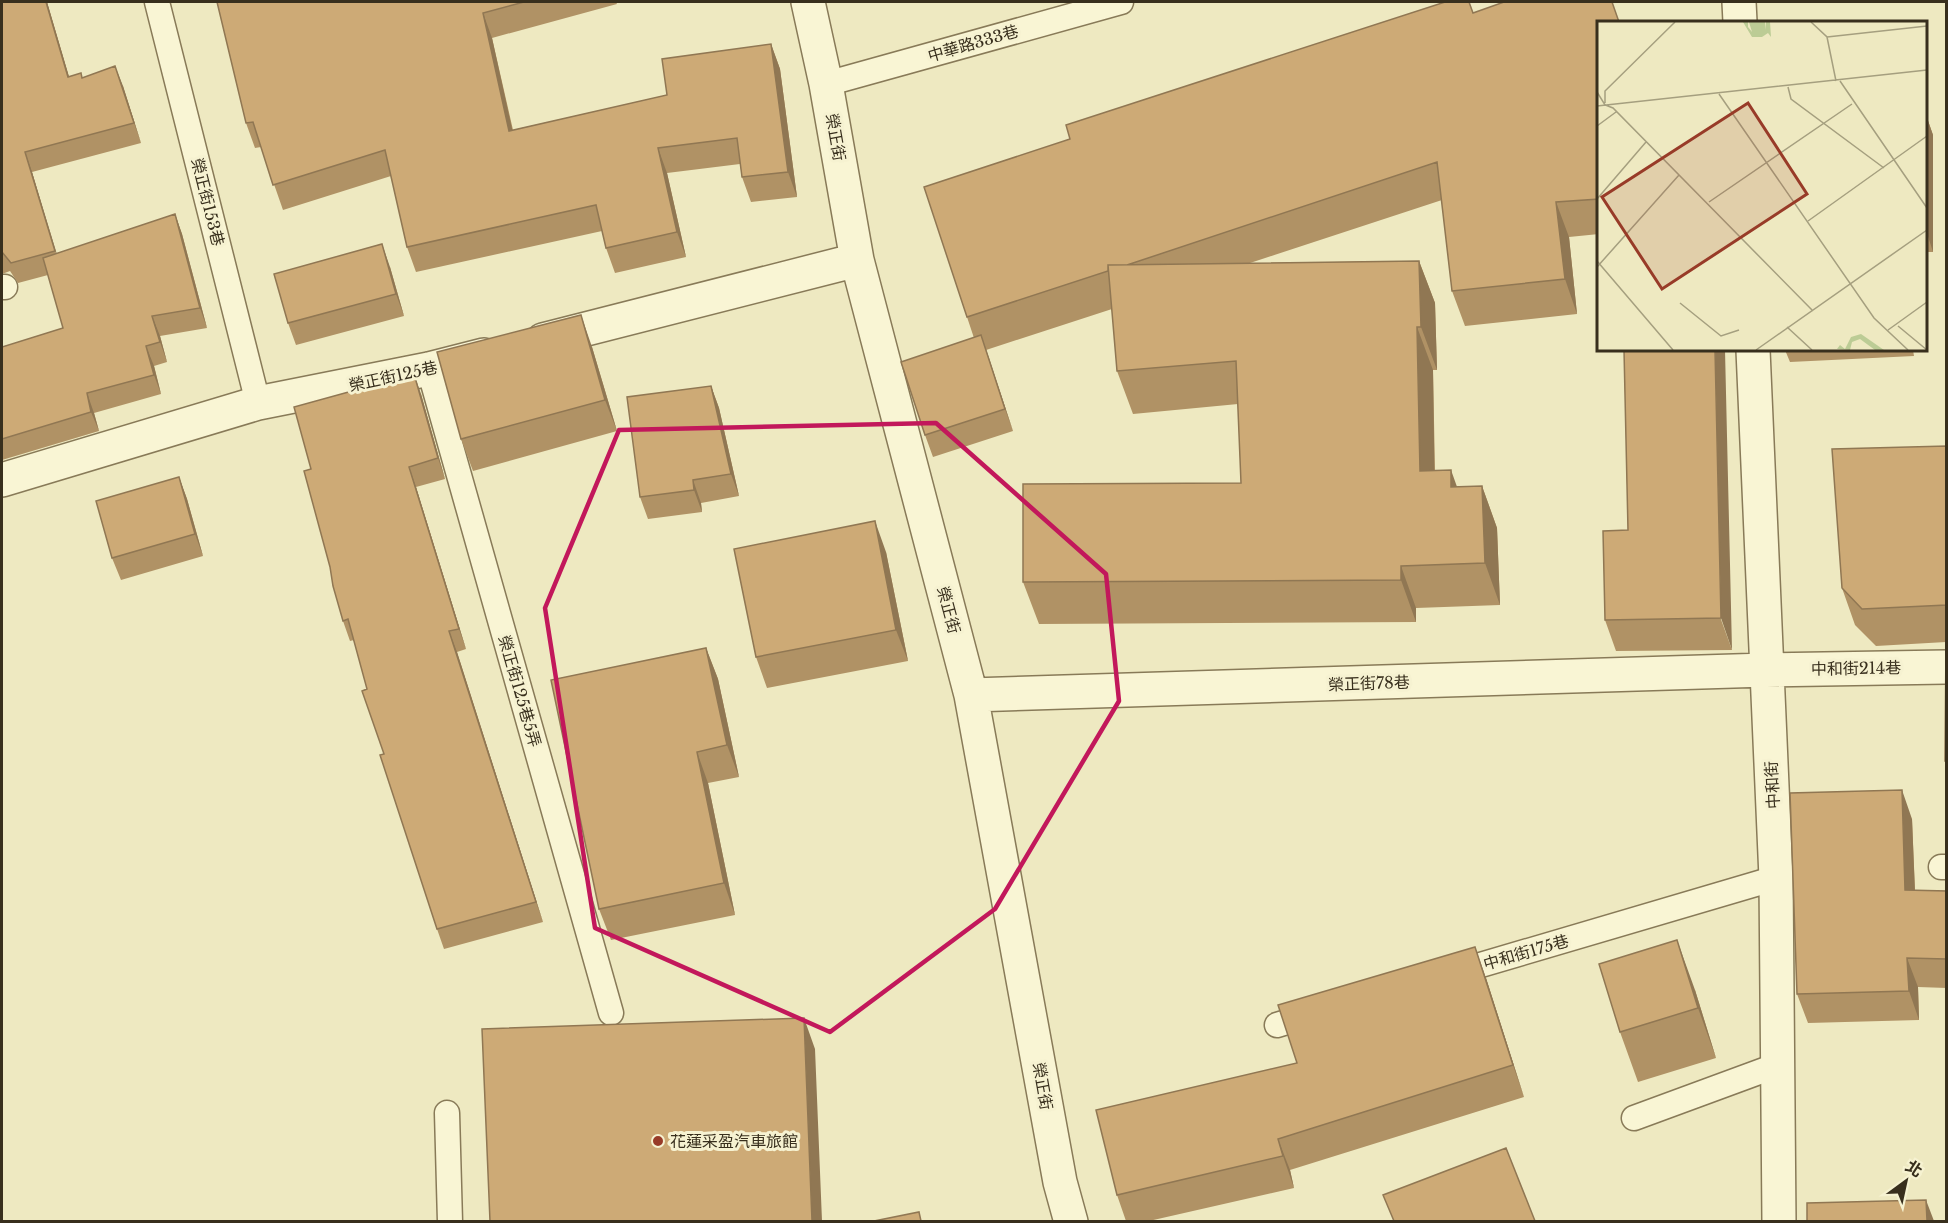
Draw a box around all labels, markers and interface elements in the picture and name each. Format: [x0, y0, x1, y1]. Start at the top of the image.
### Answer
street label: 中華路333巷 [925, 20, 1021, 66]
inset map [1597, 21, 1927, 351]
street label: 榮正街 [822, 112, 850, 162]
street label: 榮正街153巷 [187, 156, 229, 248]
street label: 榮正街125巷 [347, 357, 439, 395]
street label: 榮正街 [933, 584, 965, 636]
street label: 榮正街125巷5弄 [495, 633, 545, 749]
street label: 中和街214巷 [1811, 657, 1901, 679]
street label: 榮正街78巷 [1328, 672, 1410, 694]
street label: 中和街 [1761, 761, 1783, 809]
street label: 中和街175巷 [1481, 930, 1571, 974]
street label: 榮正街 [1029, 1061, 1057, 1111]
place label: 花蓮采盈汽車旅館 [670, 1131, 798, 1151]
marker: 花蓮采盈汽車旅館 [651, 1134, 665, 1148]
north arrow [1876, 1151, 1936, 1211]
text: 北 [1902, 1156, 1926, 1181]

